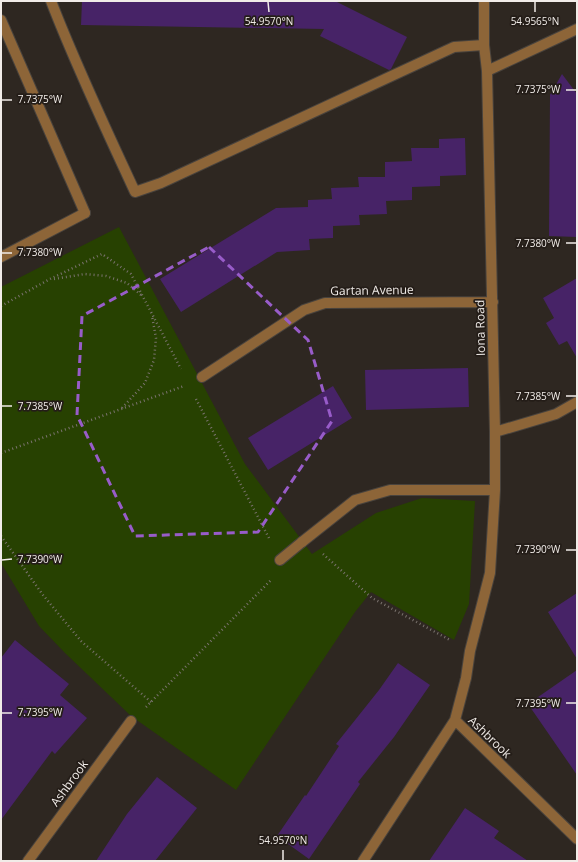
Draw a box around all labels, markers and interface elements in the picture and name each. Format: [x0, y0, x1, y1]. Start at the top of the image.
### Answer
text: 54.9570°N [245, 14, 293, 28]
text: 54.9565°N [511, 14, 559, 28]
text: 7.7375°W [516, 82, 561, 96]
text: 7.7375°W [18, 92, 63, 106]
text: 7.7380°W [516, 236, 561, 250]
text: 7.7380°W [18, 245, 63, 259]
street label: Gartan Avenue [330, 281, 414, 299]
street label: Iona Road [471, 300, 489, 356]
text: 7.7385°W [516, 389, 561, 403]
text: 7.7385°W [18, 399, 63, 413]
text: 7.7390°W [516, 542, 561, 556]
text: 7.7390°W [18, 552, 63, 566]
text: 7.7395°W [516, 696, 561, 710]
text: 7.7395°W [18, 705, 63, 719]
street label: Ashbrook [465, 712, 516, 762]
street label: Ashbrook [46, 756, 92, 810]
text: 54.9570°N [259, 833, 307, 847]

